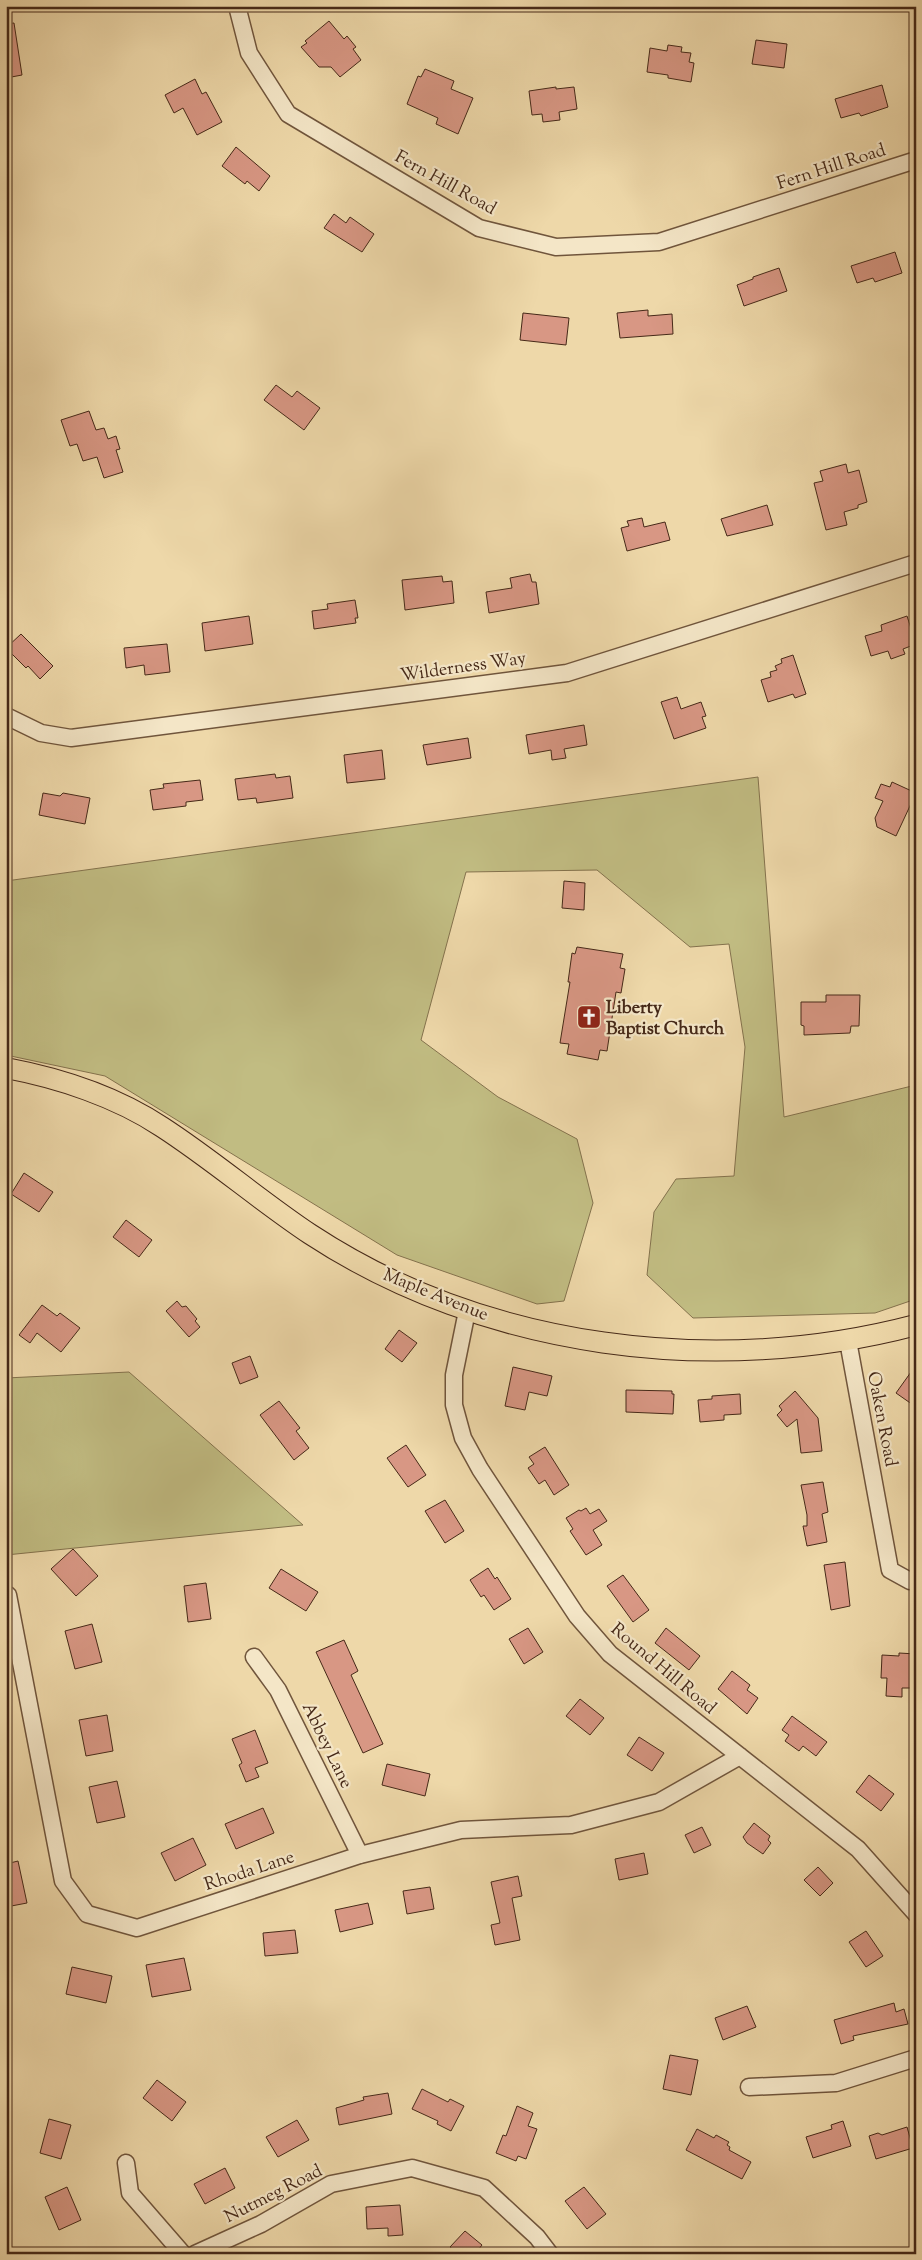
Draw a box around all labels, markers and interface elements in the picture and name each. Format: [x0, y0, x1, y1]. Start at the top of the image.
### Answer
street label: Fern Hill Road [774, 138, 889, 198]
street label: Fern Hill Road [389, 145, 501, 223]
street label: Wilderness Way [399, 646, 528, 690]
place label: Liberty Baptist Church [606, 996, 725, 1043]
church icon: Liberty Baptist Church [576, 1004, 602, 1030]
street label: Maple Avenue [379, 1263, 492, 1329]
street label: Oaken Road [859, 1370, 903, 1469]
street label: Round Hill Road [604, 1618, 721, 1722]
street label: Abbey Lane [294, 1698, 358, 1793]
street label: Rhoda Lane [201, 1845, 298, 1899]
street label: Nutmeg Road [220, 2159, 327, 2231]

